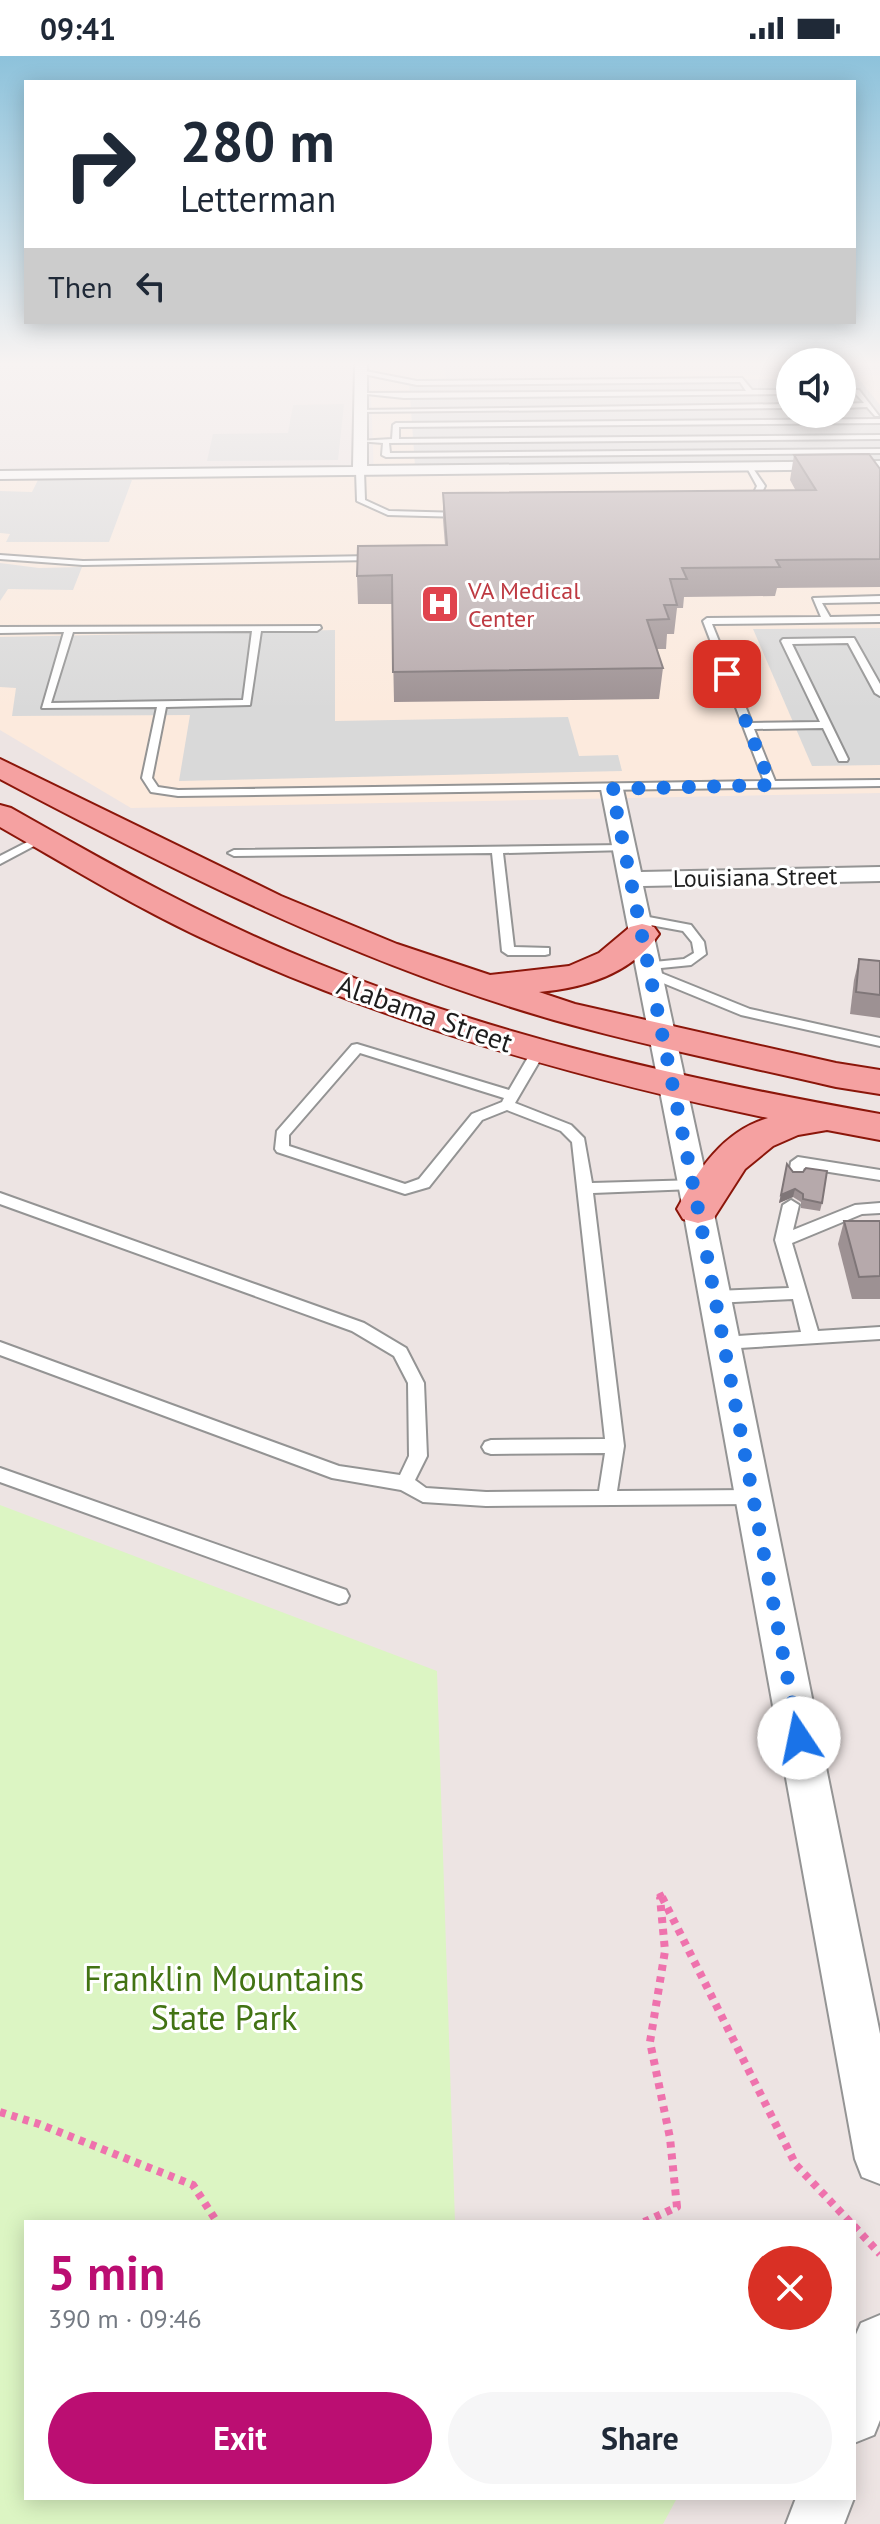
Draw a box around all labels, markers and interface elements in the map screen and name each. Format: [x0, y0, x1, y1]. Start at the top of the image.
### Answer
text: 09:41 [40, 9, 116, 48]
text: 280 m [180, 105, 335, 177]
icon: right [48, 112, 152, 216]
text: Letterman [180, 175, 336, 222]
icon: left [129, 264, 173, 308]
text: Then [48, 267, 113, 306]
map controls [776, 348, 856, 428]
button: sound [776, 348, 856, 428]
place label: VA Medical Center [467, 575, 580, 634]
hospital icon: VA Medical Center [419, 583, 461, 625]
pin [693, 640, 761, 708]
icon: arrive [705, 652, 749, 696]
street label: Louisiana Street [673, 860, 837, 894]
street label: Alabama Street [332, 966, 518, 1060]
position arrow [757, 1696, 841, 1780]
park label: Franklin Mountains State Park [84, 1956, 364, 2039]
text: 5 min [48, 2241, 165, 2303]
button: close [748, 2246, 832, 2330]
text: 390 m · 09:46 [48, 2302, 202, 2335]
button: Exit [48, 2392, 432, 2484]
button: Share [448, 2392, 832, 2484]

